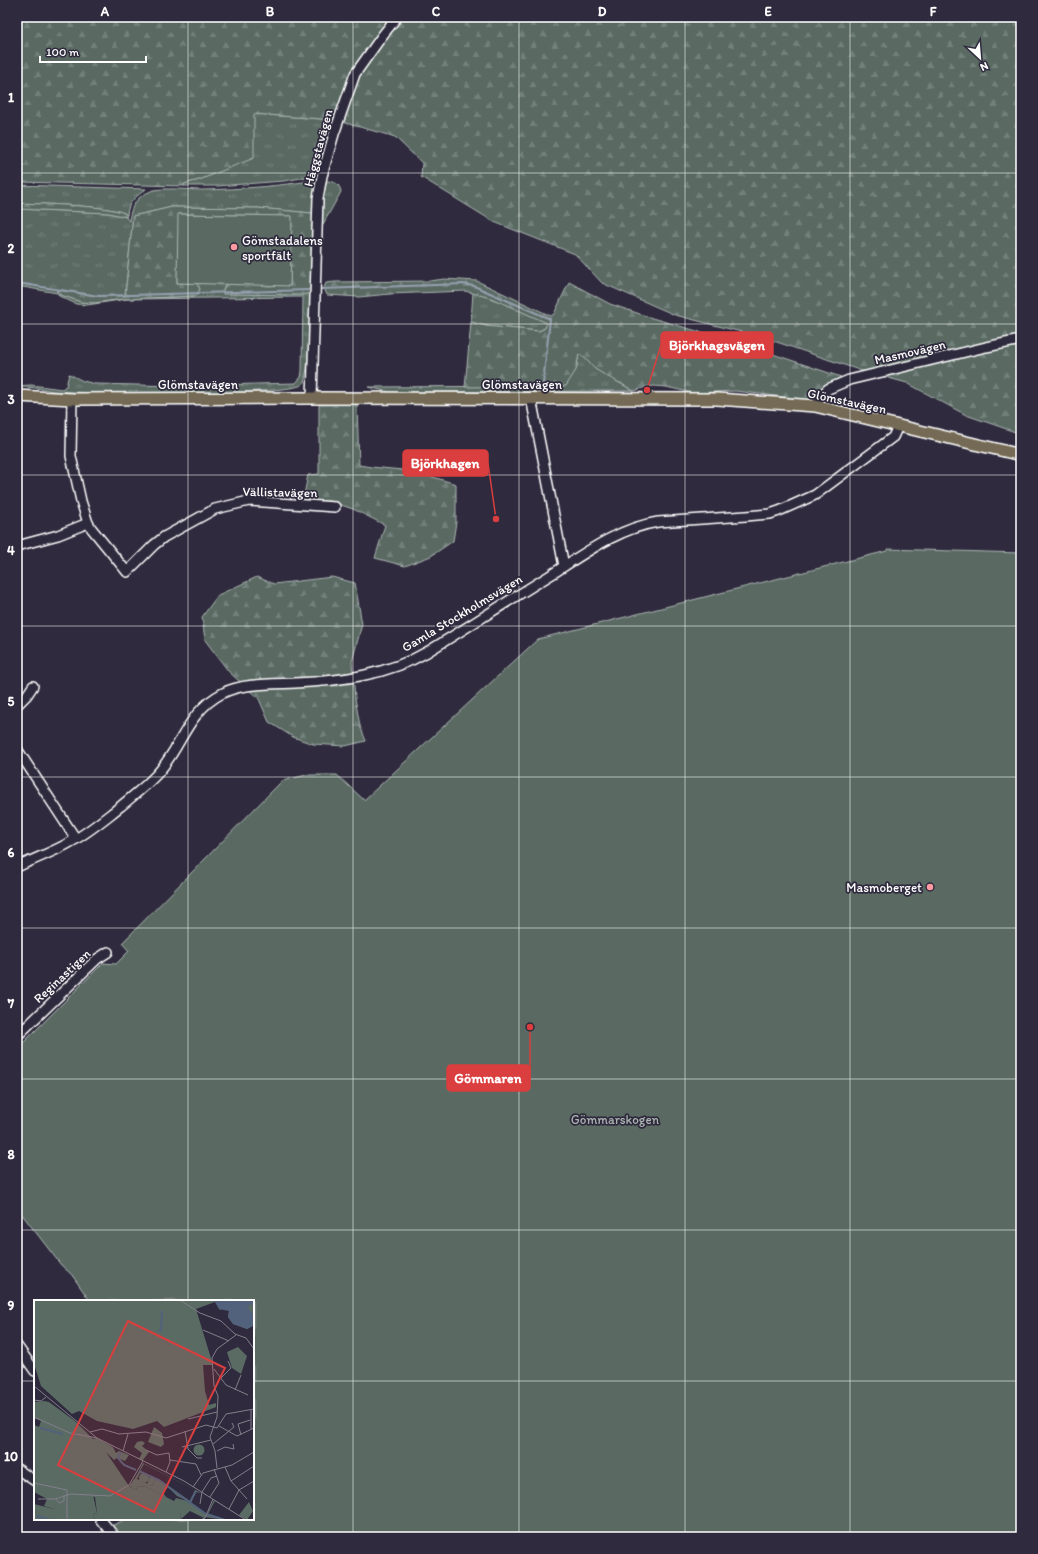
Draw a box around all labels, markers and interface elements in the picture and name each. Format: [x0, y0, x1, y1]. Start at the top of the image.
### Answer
text: A [100, 4, 110, 19]
text: B [266, 4, 275, 19]
text: C [432, 4, 441, 19]
text: D [598, 4, 607, 19]
text: E [764, 4, 772, 19]
text: F [930, 4, 937, 19]
scale bar [40, 38, 146, 64]
north arrow [960, 38, 1000, 78]
text: 100 m [46, 45, 79, 59]
text: N [978, 59, 990, 74]
text: 1 [8, 90, 14, 105]
street label: Häggstavägen [300, 107, 336, 188]
place label: Gömstadalens sportfält [242, 233, 323, 263]
text: 2 [8, 241, 15, 256]
marker: Gömstadalens sportfält [229, 242, 239, 252]
callout: Björkhagsvägen [661, 332, 773, 358]
text: Björkhagsvägen [669, 337, 765, 354]
street label: Masmovägen [873, 337, 947, 367]
street label: Glömstavägen [158, 377, 239, 392]
street label: Glömstavägen [482, 377, 563, 392]
street label: Glömstavägen [806, 385, 888, 417]
text: 3 [7, 392, 15, 407]
callout: Björkhagen [403, 450, 488, 476]
text: Björkhagen [411, 455, 479, 472]
street label: Vällistavägen [242, 484, 318, 500]
text: 4 [7, 543, 15, 558]
street label: Gamla Stockholmsvägen [399, 571, 525, 655]
text: 5 [8, 694, 15, 709]
text: 6 [8, 845, 15, 860]
place label: Masmoberget [846, 880, 922, 895]
marker: Masmoberget [925, 882, 935, 892]
street label: Reginastigen [31, 946, 94, 1006]
text: 7 [7, 996, 15, 1011]
callout: Gömmaren [447, 1065, 530, 1091]
text: Gömmaren [454, 1070, 522, 1087]
park label: Gömmarskogen [571, 1112, 660, 1127]
text: 8 [7, 1147, 15, 1162]
text: 9 [8, 1298, 15, 1313]
inset map [34, 1300, 254, 1520]
text: 10 [4, 1449, 18, 1464]

